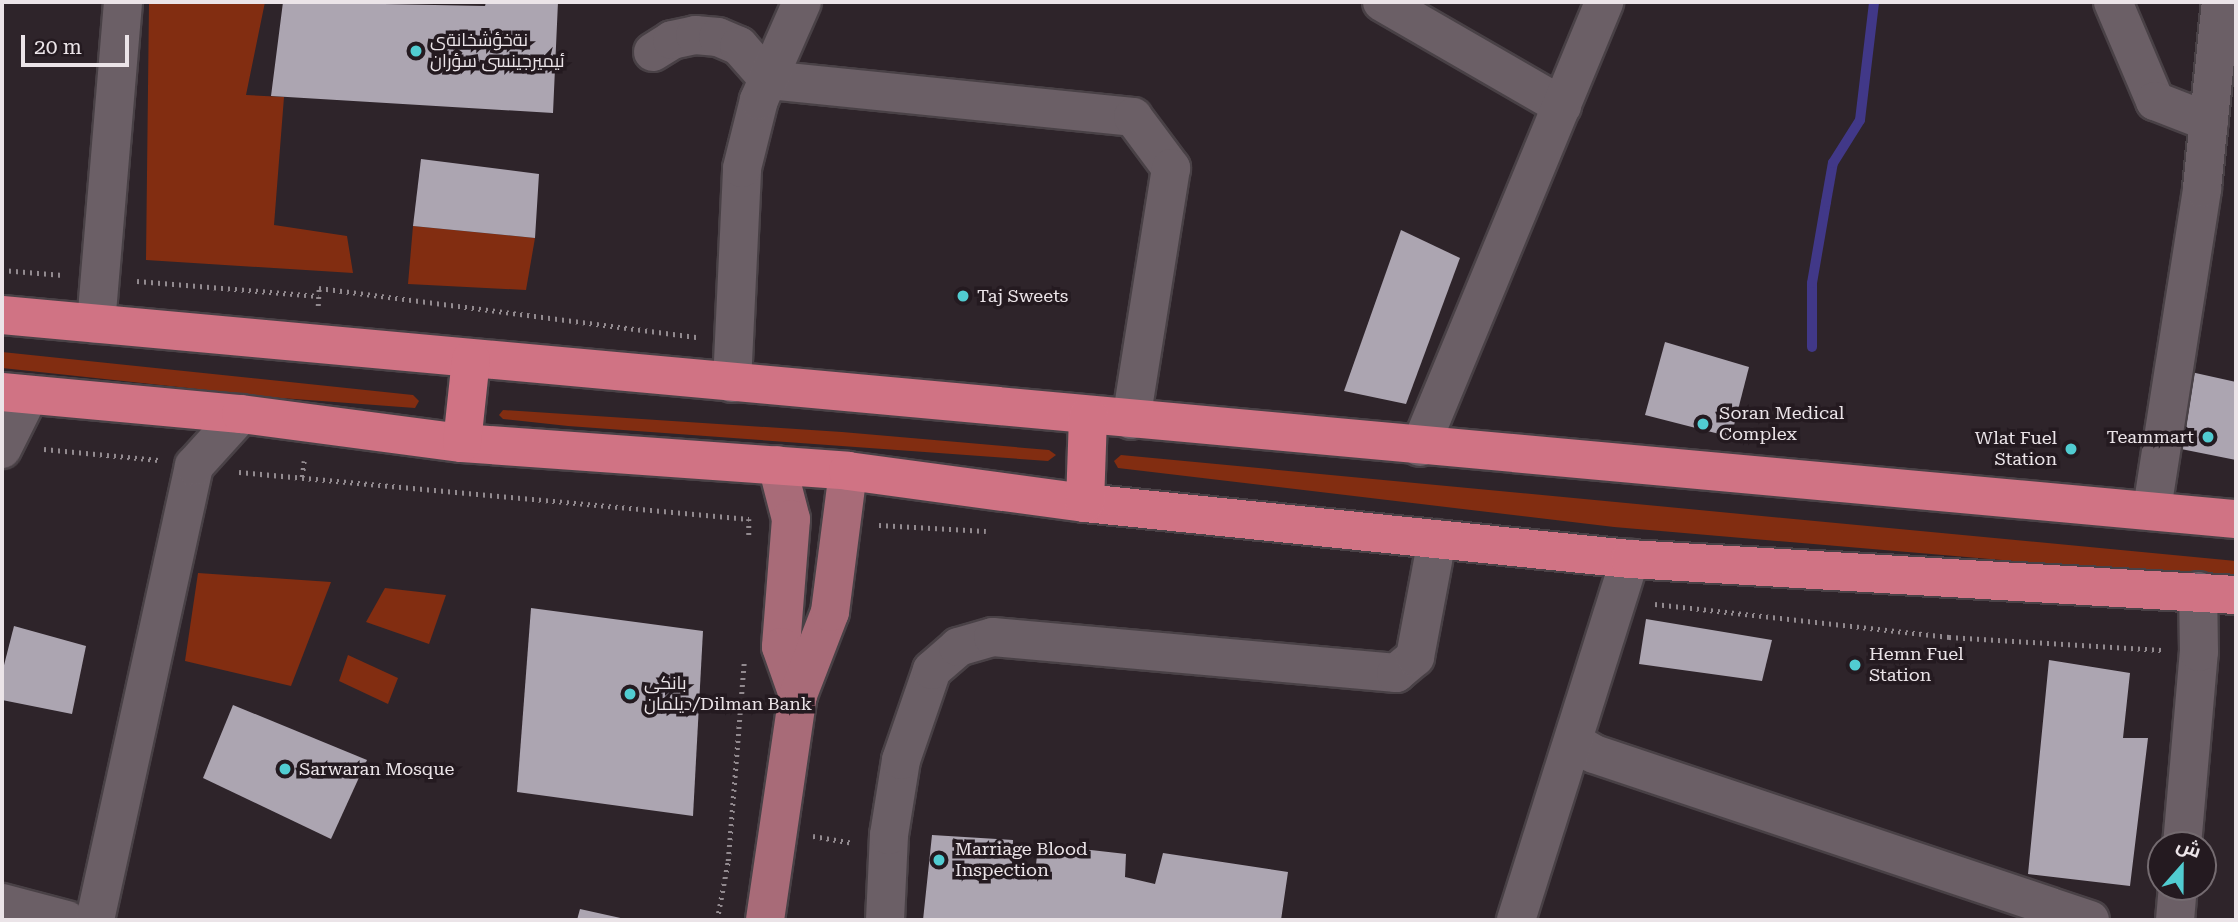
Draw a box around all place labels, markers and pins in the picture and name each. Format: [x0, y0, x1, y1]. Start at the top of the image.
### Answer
place label: نةخؤشخانةى ئیميرجينسى سؤران [430, 30, 565, 72]
marker: نةخؤشخانةى ئیميرجينسى سؤران [408, 43, 424, 59]
place label: Taj Sweets [977, 285, 1068, 307]
marker: Taj Sweets [955, 288, 971, 304]
place label: Soran Medical Complex [1719, 403, 1844, 446]
marker: Soran Medical Complex [1693, 414, 1713, 434]
place label: Teammart [2107, 426, 2194, 448]
place label: Wlat Fuel Station [1975, 428, 2057, 471]
marker: Teammart [2200, 429, 2216, 445]
marker: Wlat Fuel Station [2063, 441, 2079, 457]
place label: Hemn Fuel Station [1869, 644, 1964, 686]
marker: Hemn Fuel Station [1847, 657, 1863, 673]
place label: بانکی دیلمان/Dilman Bank [644, 673, 812, 716]
marker: بانکی دیلمان/Dilman Bank [622, 686, 638, 702]
place label: Sarwaran Mosque [299, 758, 454, 780]
marker: Sarwaran Mosque [277, 761, 293, 777]
place label: Marriage Blood Inspection [955, 839, 1087, 882]
marker: Marriage Blood Inspection [929, 850, 949, 870]

